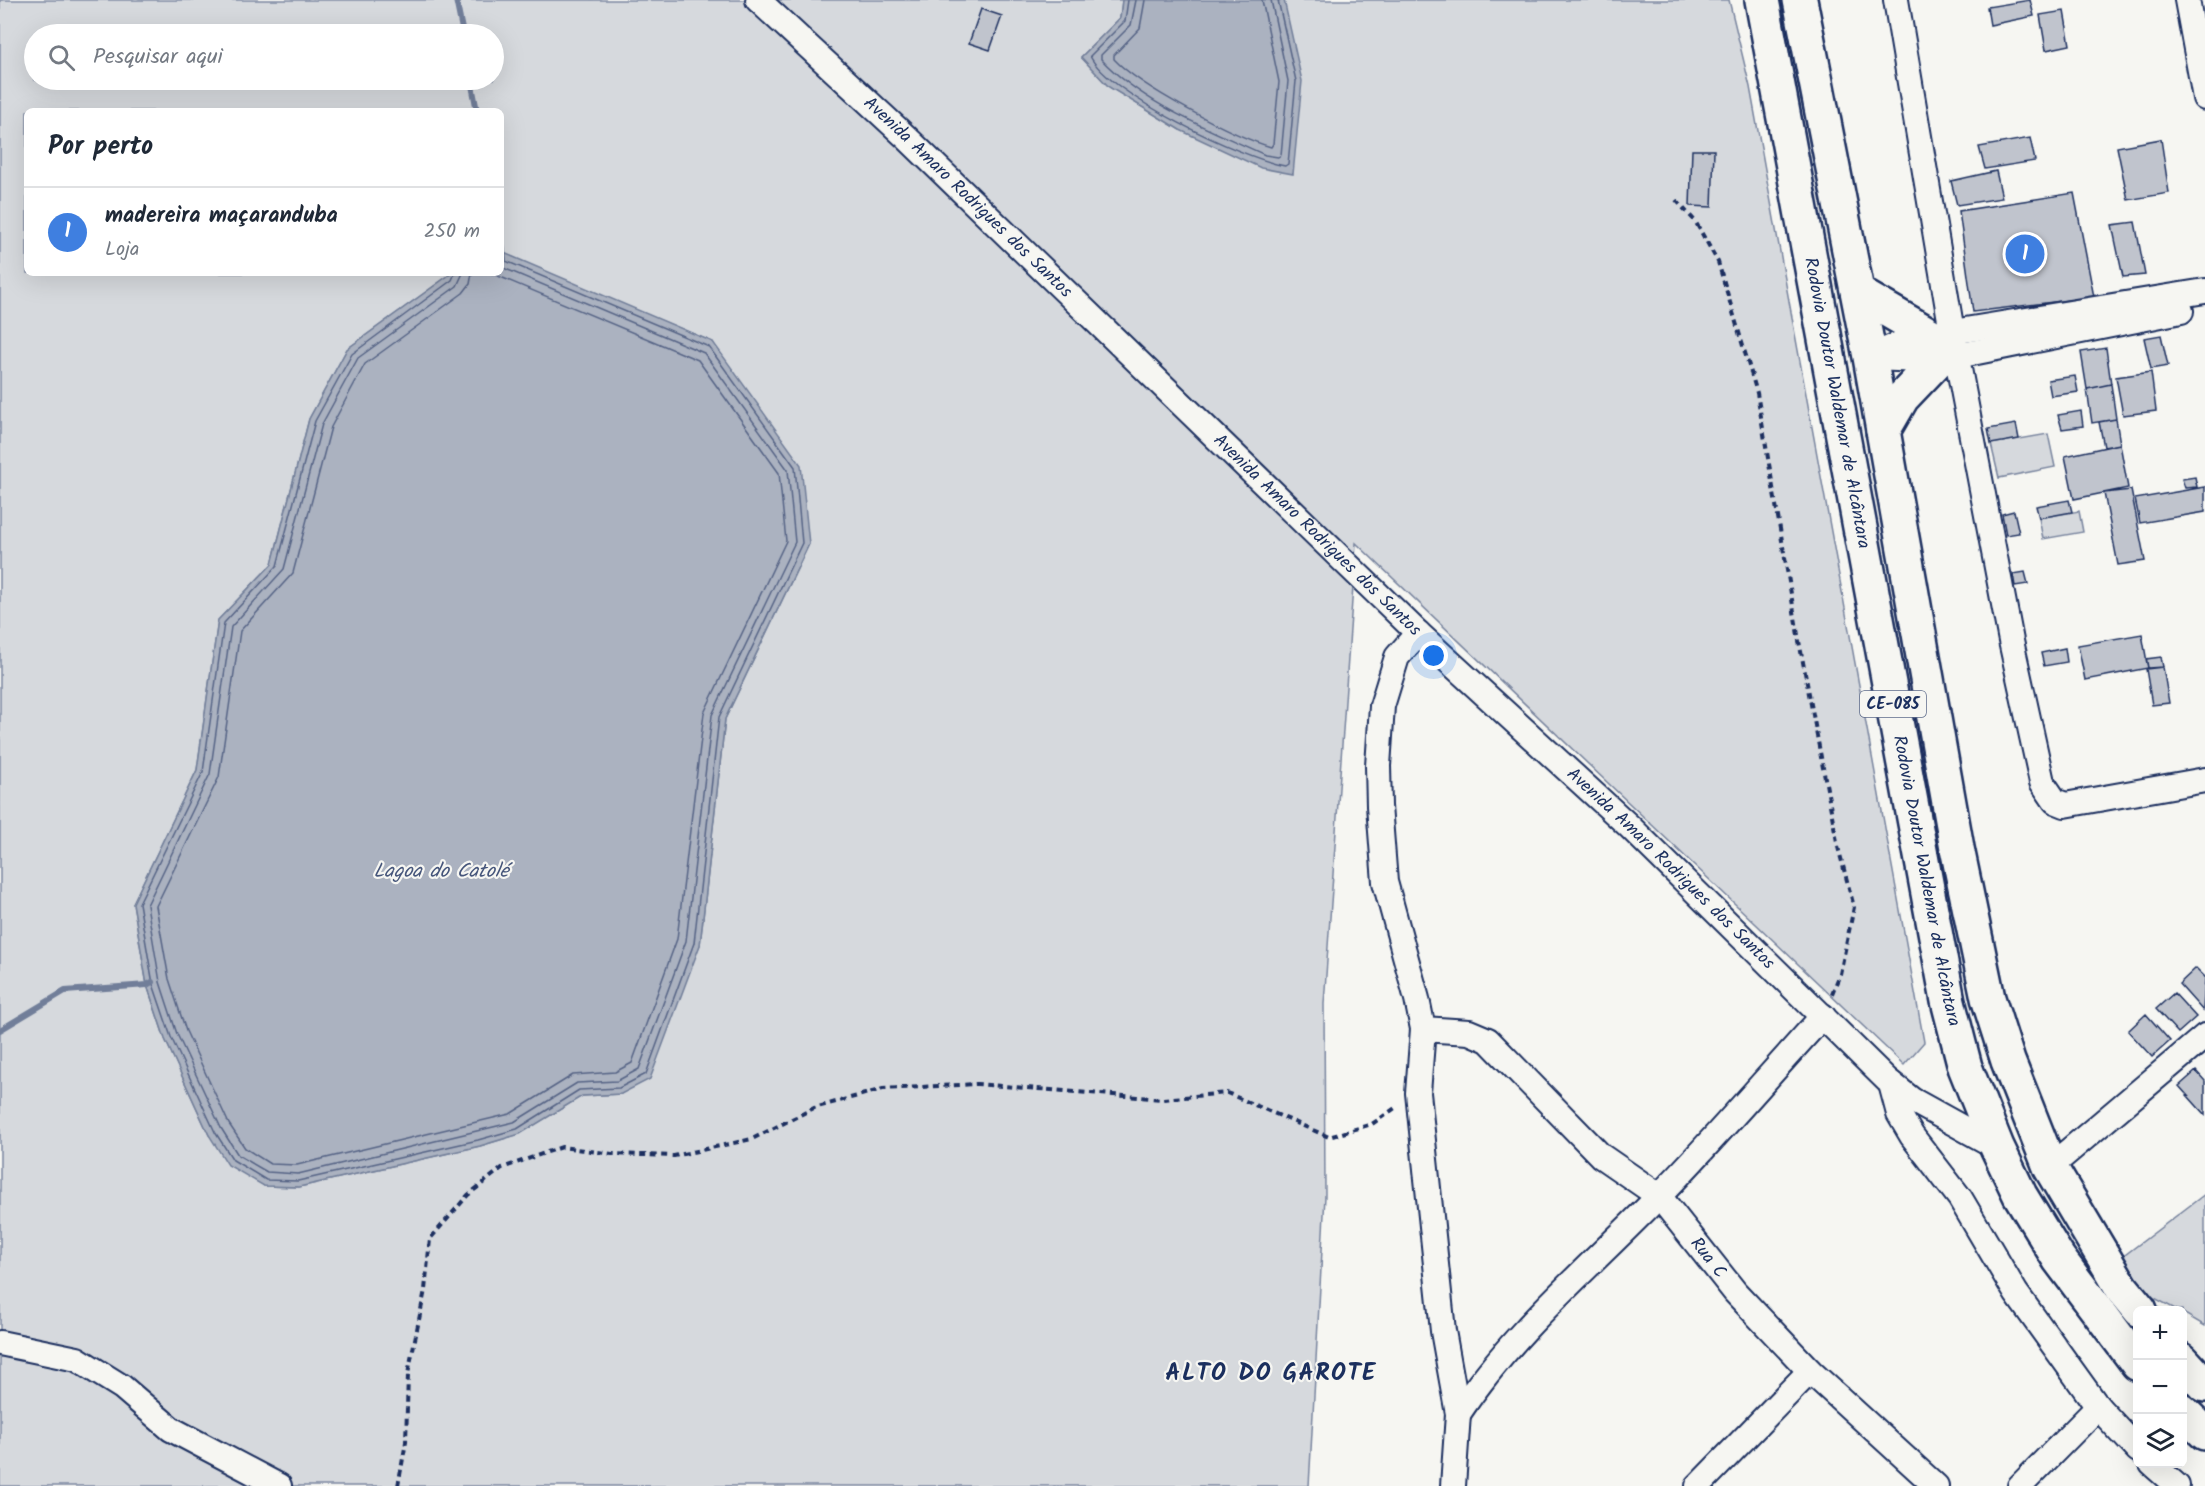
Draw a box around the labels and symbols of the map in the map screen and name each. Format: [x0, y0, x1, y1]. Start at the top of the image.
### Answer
street label: Avenida Amaro Rodrigues dos Santos [856, 90, 1079, 305]
pin: 1 [2006, 232, 2044, 276]
street label: Rodovia Doutor Waldemar de Alcântara [1796, 255, 1878, 551]
street label: Avenida Amaro Rodrigues dos Santos [1206, 427, 1428, 644]
your location [1419, 641, 1448, 670]
road number: CE-085 [1860, 691, 1926, 717]
street label: Rodovia Doutor Waldemar de Alcântara [1884, 733, 1968, 1030]
street label: Avenida Amaro Rodrigues dos Santos [1559, 761, 1782, 977]
water label: Lagoa do Catolé [373, 856, 514, 888]
street label: Rua C [1682, 1231, 1734, 1285]
district label: ALTO DO GAROTE [1165, 1354, 1377, 1393]

